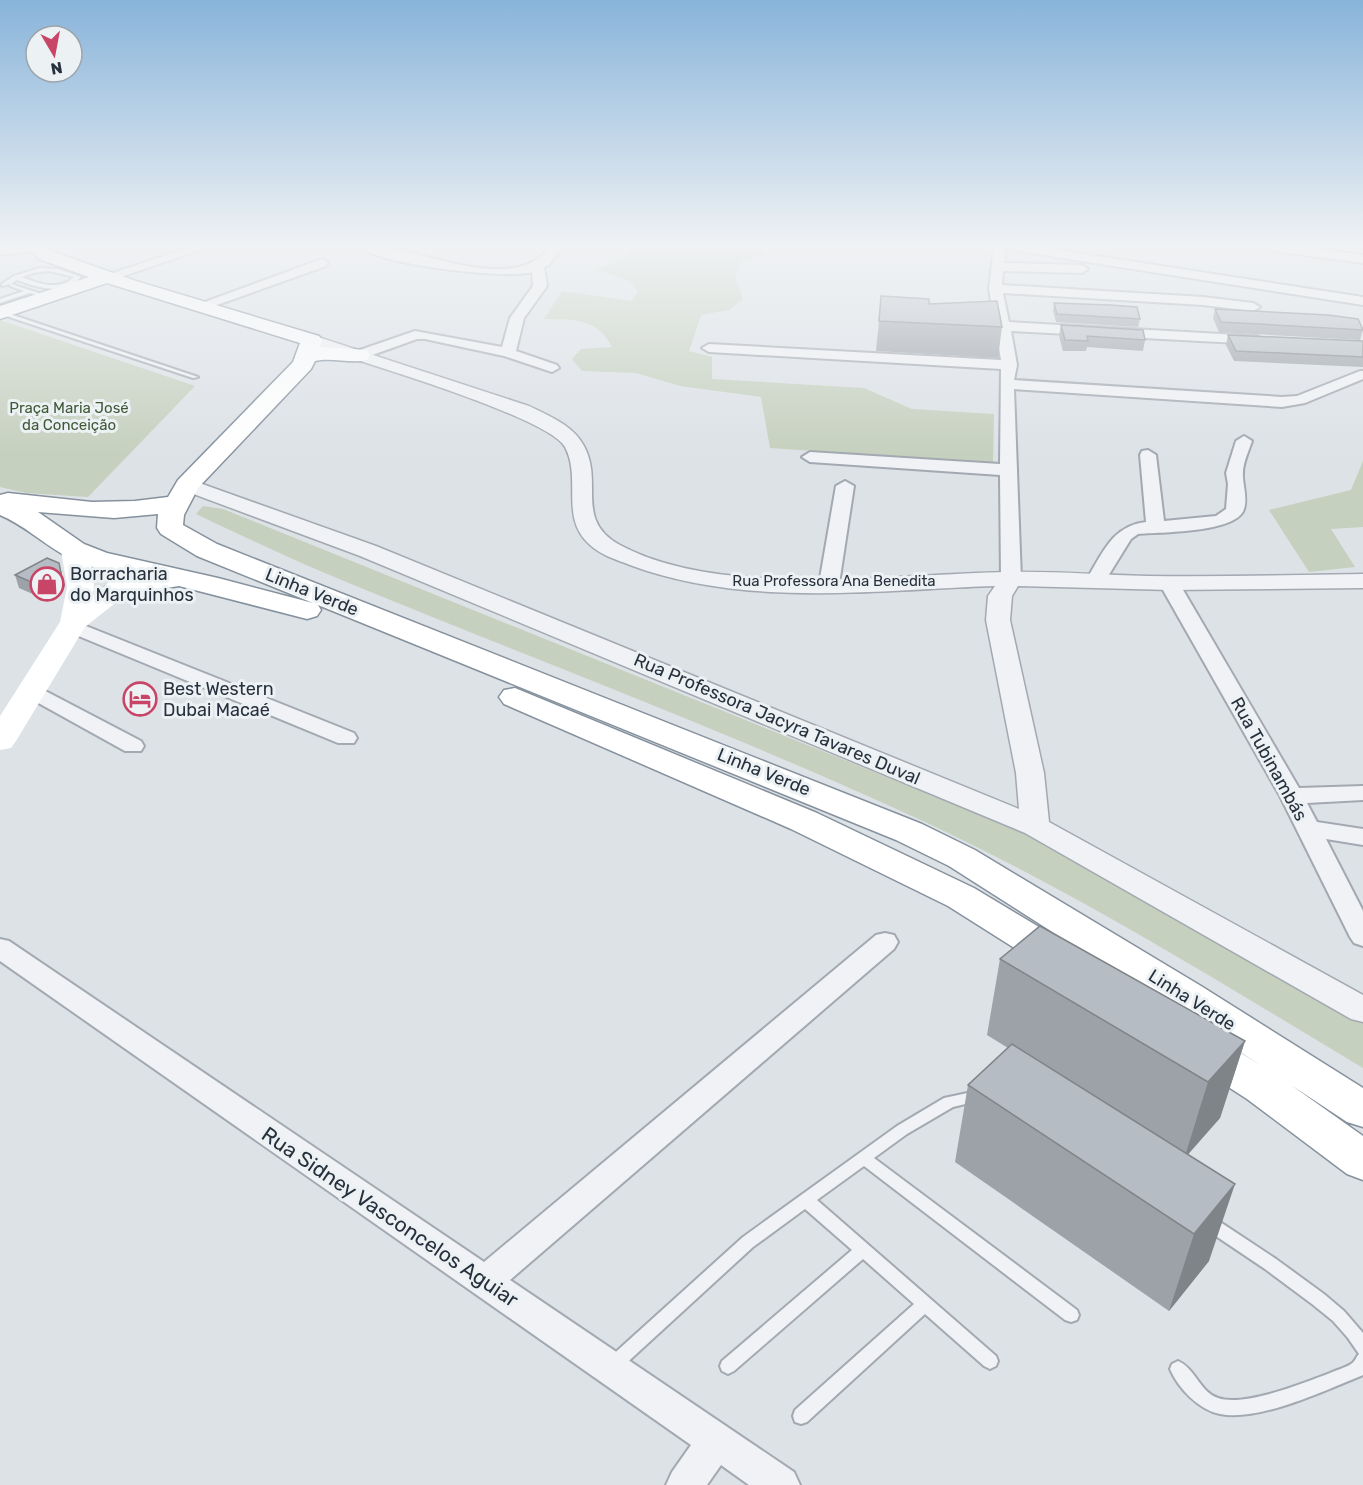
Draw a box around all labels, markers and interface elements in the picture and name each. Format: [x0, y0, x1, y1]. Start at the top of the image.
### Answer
north arrow [24, 24, 84, 84]
text: N [49, 58, 64, 79]
park label: Praça Maria José da Conceição [9, 399, 129, 434]
place label: Borracharia do Marquinhos [70, 563, 194, 606]
street label: Linha Verde [262, 563, 362, 621]
shop icon: Borracharia do Marquinhos [29, 566, 65, 602]
street label: Rua Professora Ana Benedita [732, 572, 936, 590]
street label: Rua Professora Jacyra Tavares Duval [630, 649, 924, 789]
place label: Best Western Dubai Macaé [163, 678, 274, 721]
hotel icon: Best Western Dubai Macaé [122, 681, 158, 717]
street label: Rua Tubinambás [1226, 693, 1312, 825]
street label: Linha Verde [714, 743, 814, 801]
street label: Linha Verde [1144, 965, 1240, 1035]
street label: Rua Sidney Vasconcelos Aguiar [257, 1121, 523, 1312]

